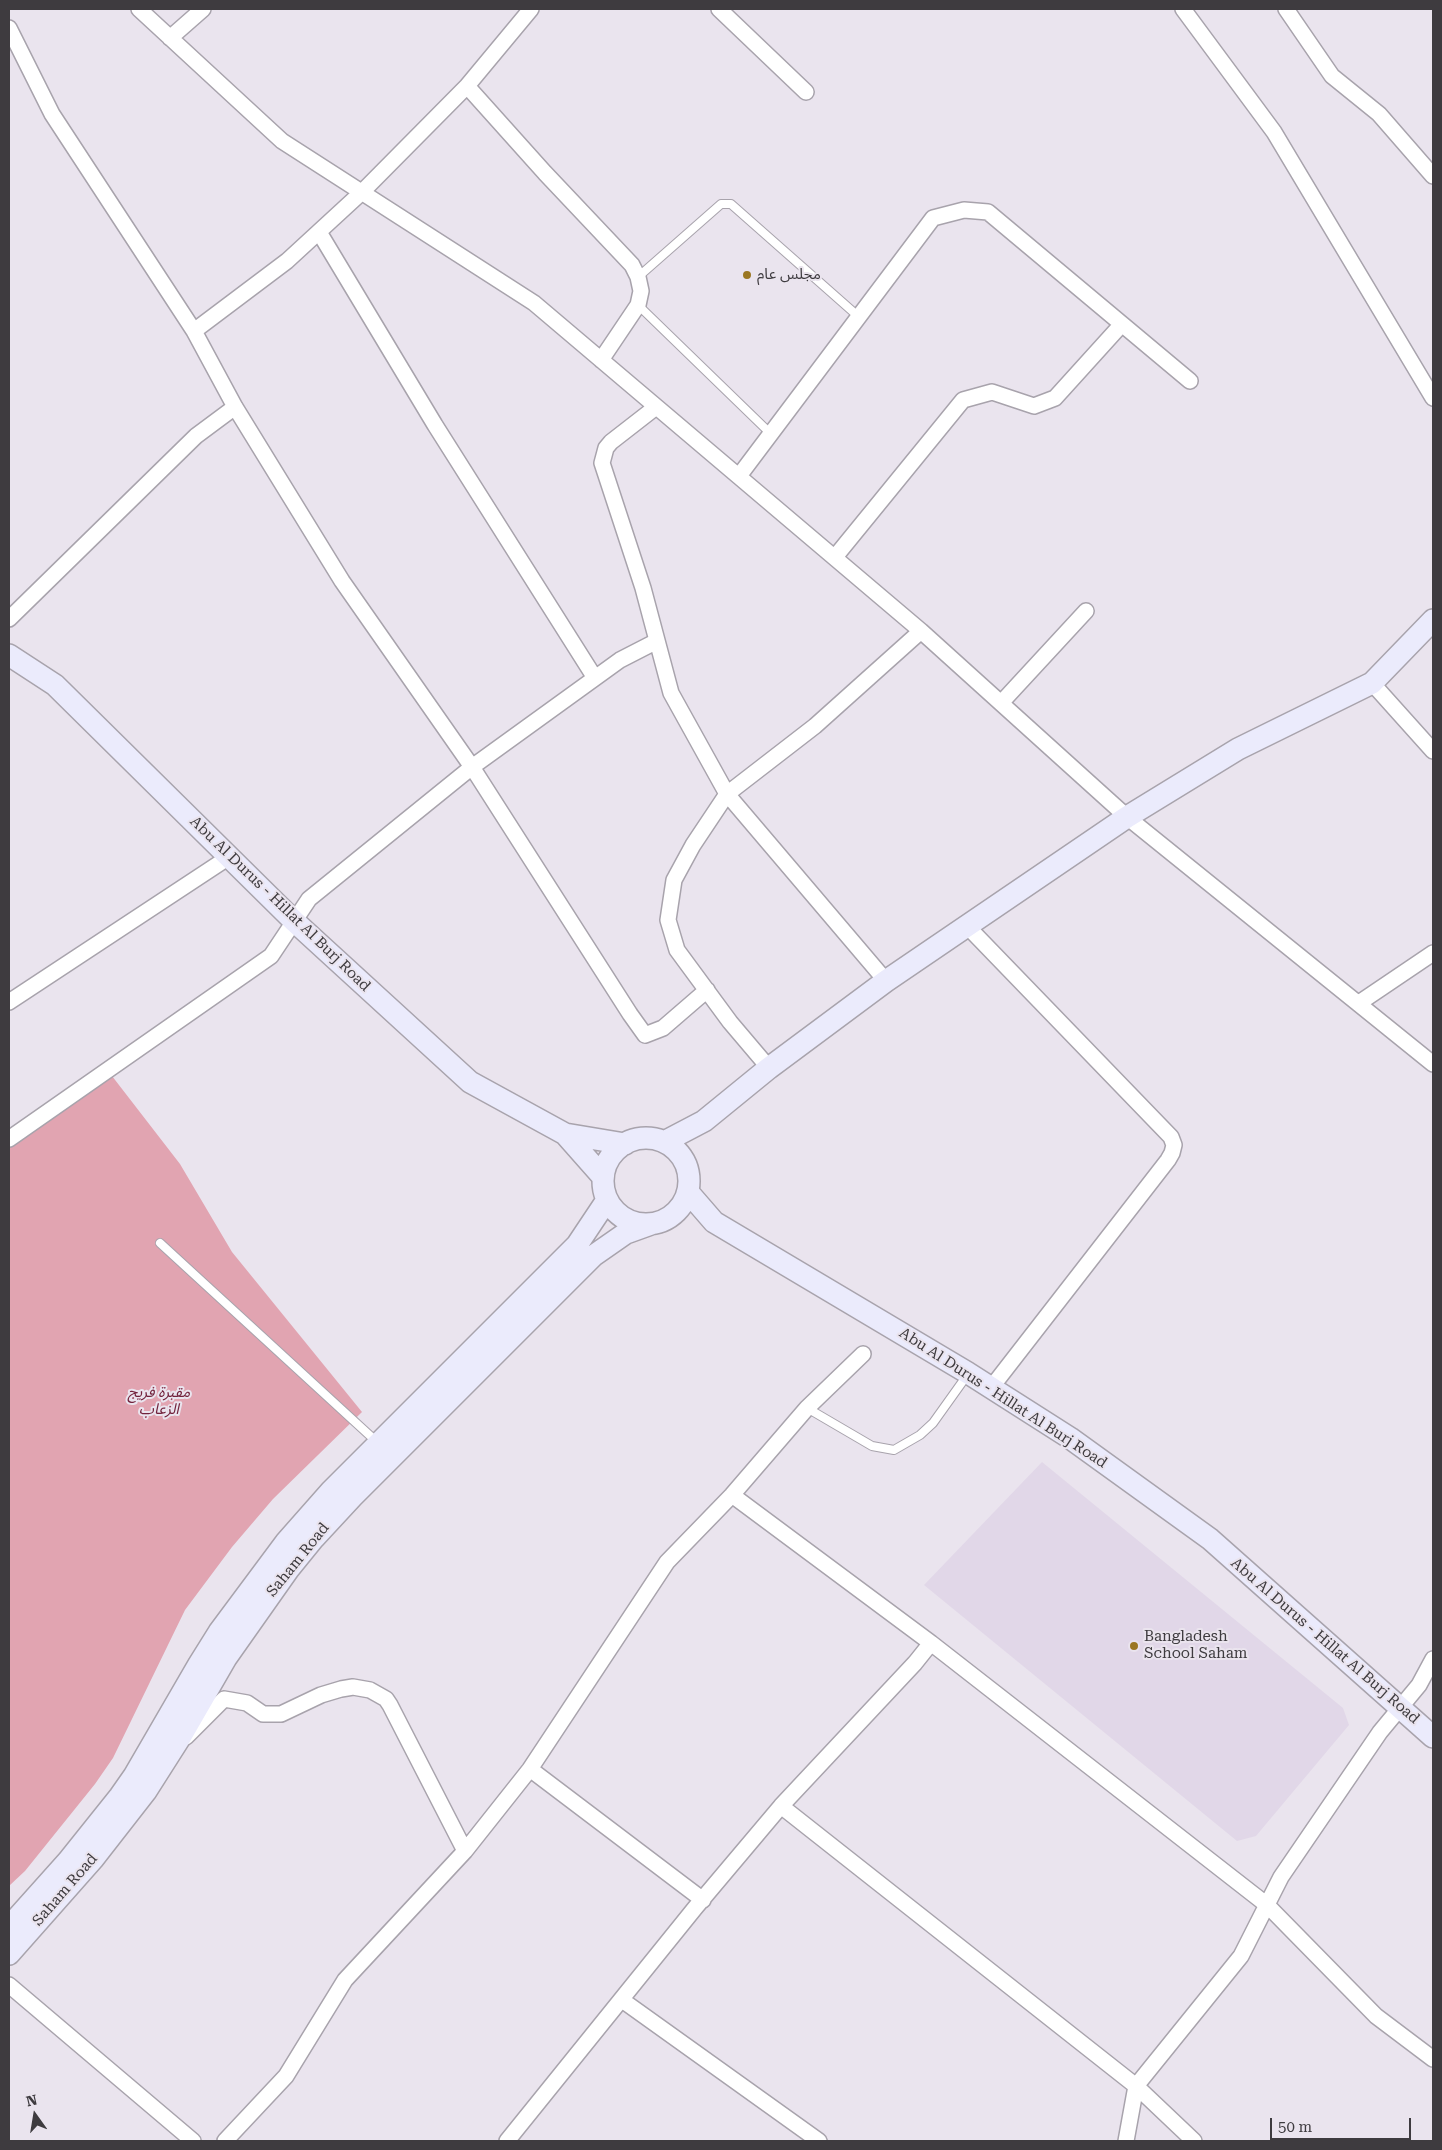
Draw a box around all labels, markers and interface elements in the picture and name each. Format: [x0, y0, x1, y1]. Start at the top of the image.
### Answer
place label: مجلس عام [757, 266, 821, 284]
marker: مجلس عام [741, 269, 753, 281]
street label: Abu Al Durus - Hillat Al Burj Road [186, 813, 374, 995]
street label: Abu Al Durus - Hillat Al Burj Road [896, 1324, 1110, 1472]
park label: مقبرة فريج الزعاب [128, 1384, 190, 1419]
street label: Saham Road [263, 1519, 333, 1601]
street label: Abu Al Durus - Hillat Al Burj Road [1227, 1554, 1423, 1728]
place label: Bangladesh School Saham [1144, 1628, 1248, 1663]
marker: Bangladesh School Saham [1128, 1640, 1140, 1652]
street label: Saham Road [29, 1850, 101, 1930]
north arrow [10, 2090, 60, 2140]
text: N [25, 2091, 39, 2109]
scale bar [1272, 2108, 1413, 2140]
text: 50 m [1278, 2118, 1312, 2136]

